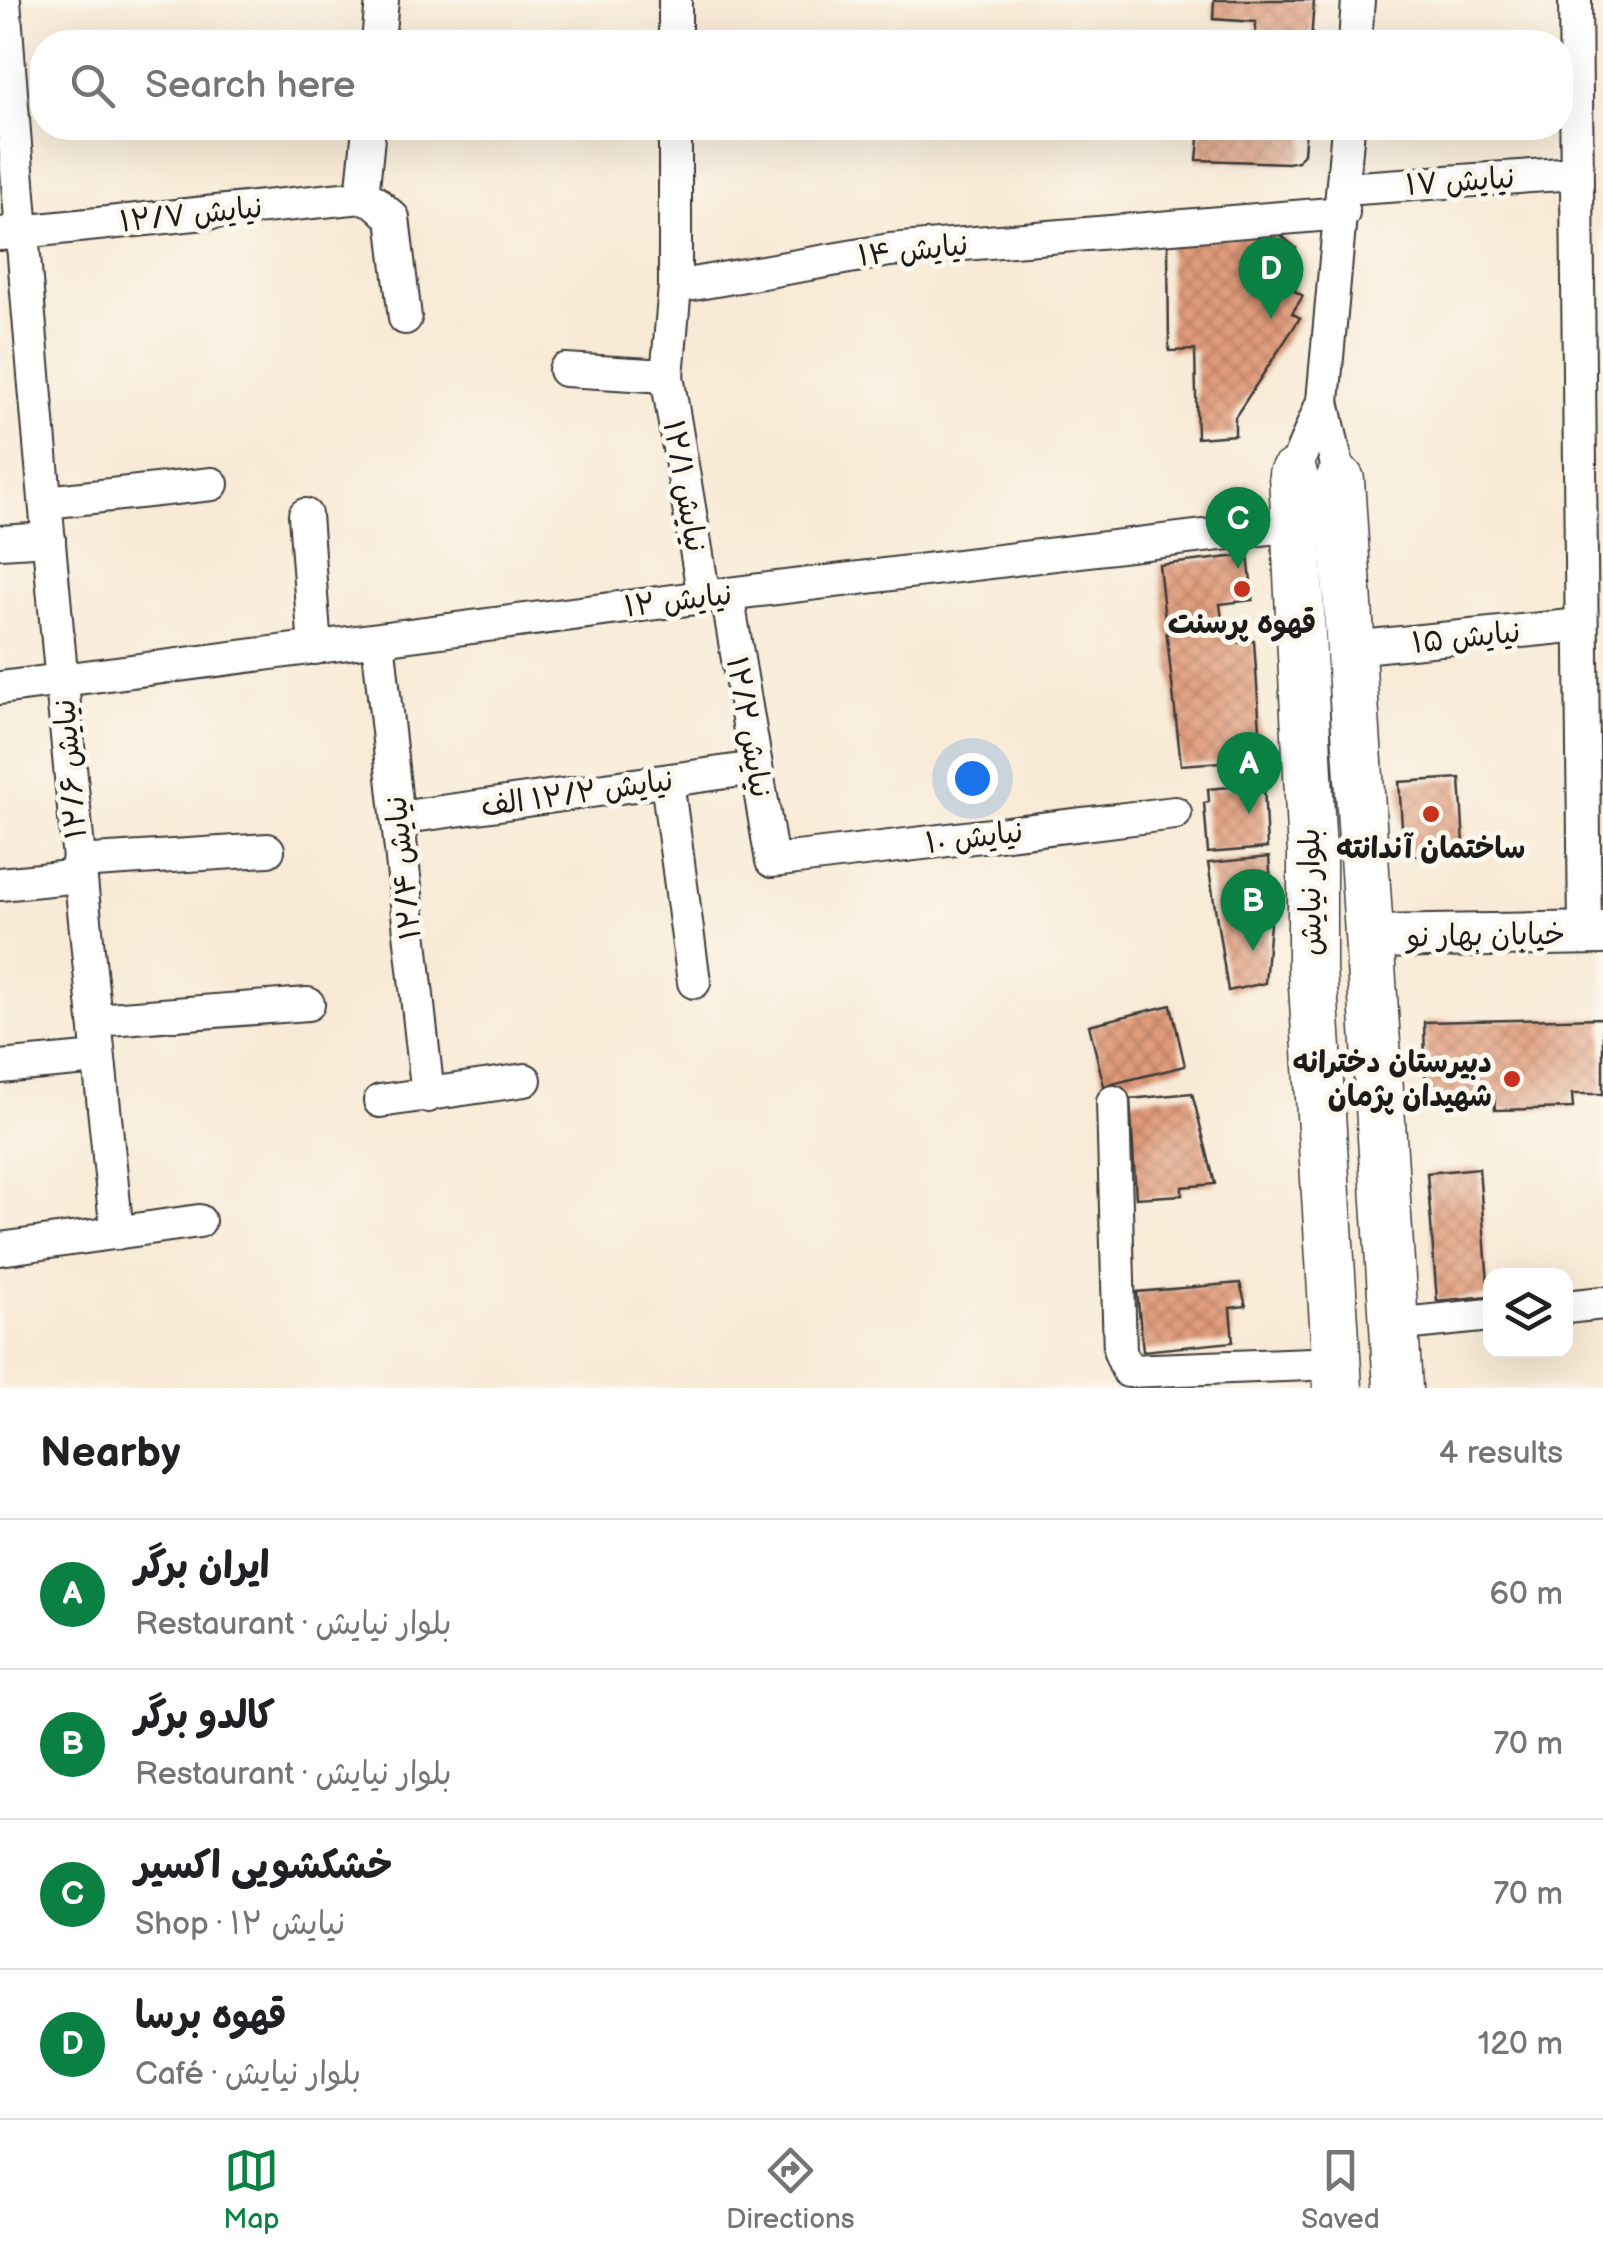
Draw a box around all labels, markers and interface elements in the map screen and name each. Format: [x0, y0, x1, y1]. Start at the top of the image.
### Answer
search box [30, 30, 1573, 140]
icon: search [65, 58, 120, 113]
text: Search here [145, 63, 356, 108]
street label: ۱۷ نیایش [1404, 160, 1516, 204]
street label: ۱۲/۷ نیایش [118, 190, 264, 240]
street label: نیایش ۱۴ [856, 227, 970, 275]
pin: D [1238, 236, 1304, 319]
street label: ۱۲/۱ نیایش [655, 418, 713, 555]
pin: C [1206, 486, 1270, 569]
street label: نیایش ۱۲ [622, 577, 734, 625]
marker: قهوه پرسنت [1231, 578, 1253, 600]
place label: قهوه پرسنت [1168, 606, 1316, 642]
street label: ۱۵ نیایش [1410, 614, 1522, 662]
street label: ۱۲/۲ نیایش [718, 654, 778, 800]
street label: ۱۲/۶ نیایش [47, 698, 95, 840]
pin: A [1216, 732, 1282, 814]
your location [947, 753, 998, 804]
street label: نیایش ۱۲/۲ الف [479, 763, 675, 825]
street label: ۱۲/۴ نیایش [379, 794, 429, 942]
marker: ساختمان آندانته [1420, 803, 1442, 825]
street label: نیایش ۱۰ [923, 814, 1025, 862]
street label: بلوار نیایش [1292, 828, 1330, 956]
place label: ساختمان آندانته [1336, 831, 1526, 867]
pin: B [1220, 868, 1286, 951]
street label: خیابان بهار نو [1405, 917, 1565, 955]
place label: دبیرستان دخترانه شهیدان پژمان [1292, 1045, 1492, 1115]
marker: دبیرستان دخترانه شهیدان پژمان [1501, 1068, 1523, 1090]
map controls [1483, 1268, 1573, 1358]
button: layers [1483, 1268, 1573, 1358]
text: Nearby [40, 1428, 180, 1479]
text: 4 results [1439, 1434, 1563, 1473]
text: ایران برگر [135, 1544, 270, 1589]
text: A [63, 1575, 82, 1614]
text: 60 m [1490, 1575, 1563, 1614]
text: Restaurant · بلوار نیایش [135, 1605, 452, 1644]
text: کالدو برگر [135, 1694, 275, 1739]
text: B [61, 1725, 84, 1764]
text: 70 m [1493, 1725, 1563, 1764]
text: Restaurant · بلوار نیایش [135, 1755, 452, 1794]
text: خشکشویی اکسیر [135, 1844, 392, 1889]
text: C [61, 1875, 84, 1914]
text: 70 m [1493, 1875, 1563, 1914]
text: Shop · نیایش ۱۲ [135, 1905, 345, 1944]
text: قهوه برسا [135, 1994, 287, 2039]
text: D [61, 2025, 84, 2064]
text: 120 m [1478, 2025, 1563, 2064]
text: Café · بلوار نیایش [135, 2055, 361, 2094]
tab: Map [223, 2143, 280, 2236]
tab: Directions [726, 2143, 855, 2236]
tab: Saved [1301, 2143, 1380, 2236]

